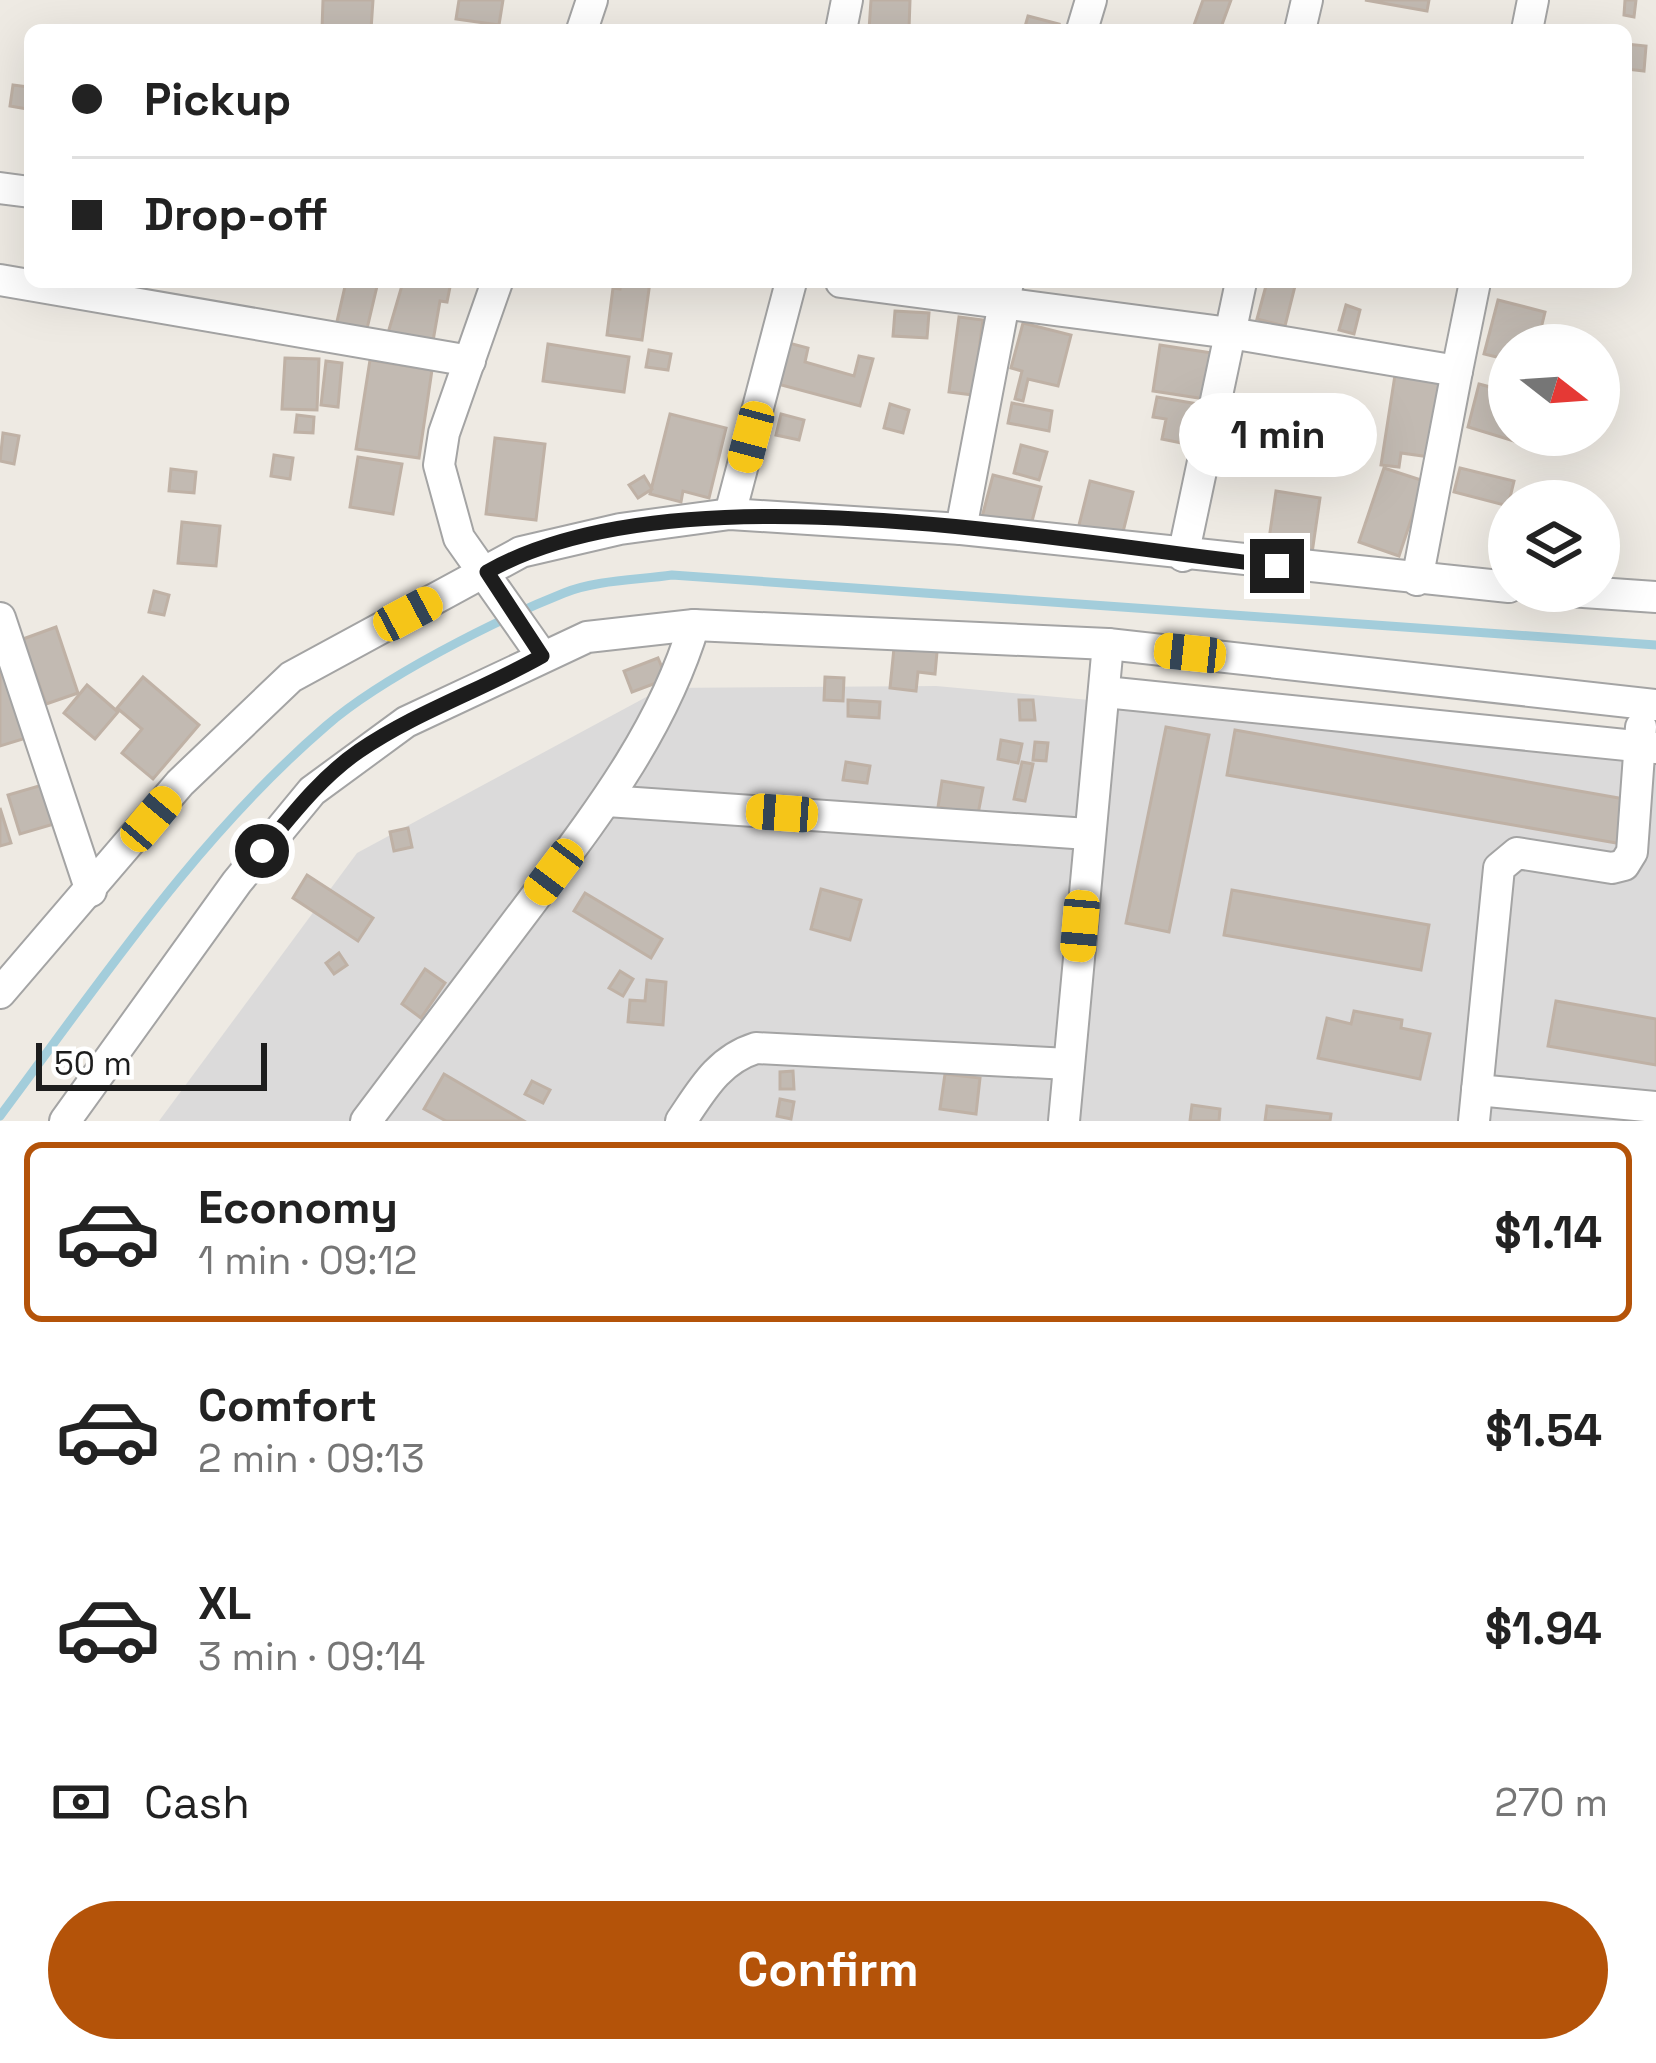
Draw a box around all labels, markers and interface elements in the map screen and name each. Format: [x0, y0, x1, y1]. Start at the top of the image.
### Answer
text: Pickup [144, 71, 291, 128]
text: Drop-off [144, 186, 328, 243]
north arrow [1488, 324, 1620, 456]
map controls [1488, 324, 1620, 612]
callout: 1 min [1178, 392, 1376, 476]
car [724, 398, 778, 476]
text: 1 min [1230, 410, 1326, 459]
button: layers [1488, 480, 1620, 612]
route end [1250, 539, 1304, 593]
car [368, 581, 448, 647]
car [1152, 631, 1228, 675]
car [114, 780, 188, 858]
car [745, 793, 819, 833]
route start [235, 824, 289, 878]
car [518, 832, 590, 912]
car [1059, 889, 1101, 963]
scale bar [36, 1037, 267, 1090]
text: 50 m [54, 1043, 132, 1085]
icon: car [54, 1178, 162, 1286]
text: Economy [198, 1179, 398, 1236]
text: $1.14 [1494, 1204, 1602, 1261]
text: 1 min · 09:12 [198, 1236, 417, 1285]
icon: car [54, 1376, 162, 1484]
text: Comfort [198, 1377, 377, 1434]
text: $1.54 [1485, 1402, 1602, 1459]
text: 2 min · 09:13 [198, 1434, 424, 1483]
icon: car [54, 1574, 162, 1682]
text: XL [198, 1575, 251, 1632]
text: $1.94 [1485, 1600, 1602, 1657]
text: 3 min · 09:14 [198, 1632, 425, 1681]
icon: cash [48, 1769, 114, 1835]
text: Cash [144, 1774, 250, 1831]
text: 270 m [1495, 1778, 1608, 1827]
button: Confirm [48, 1901, 1608, 2039]

